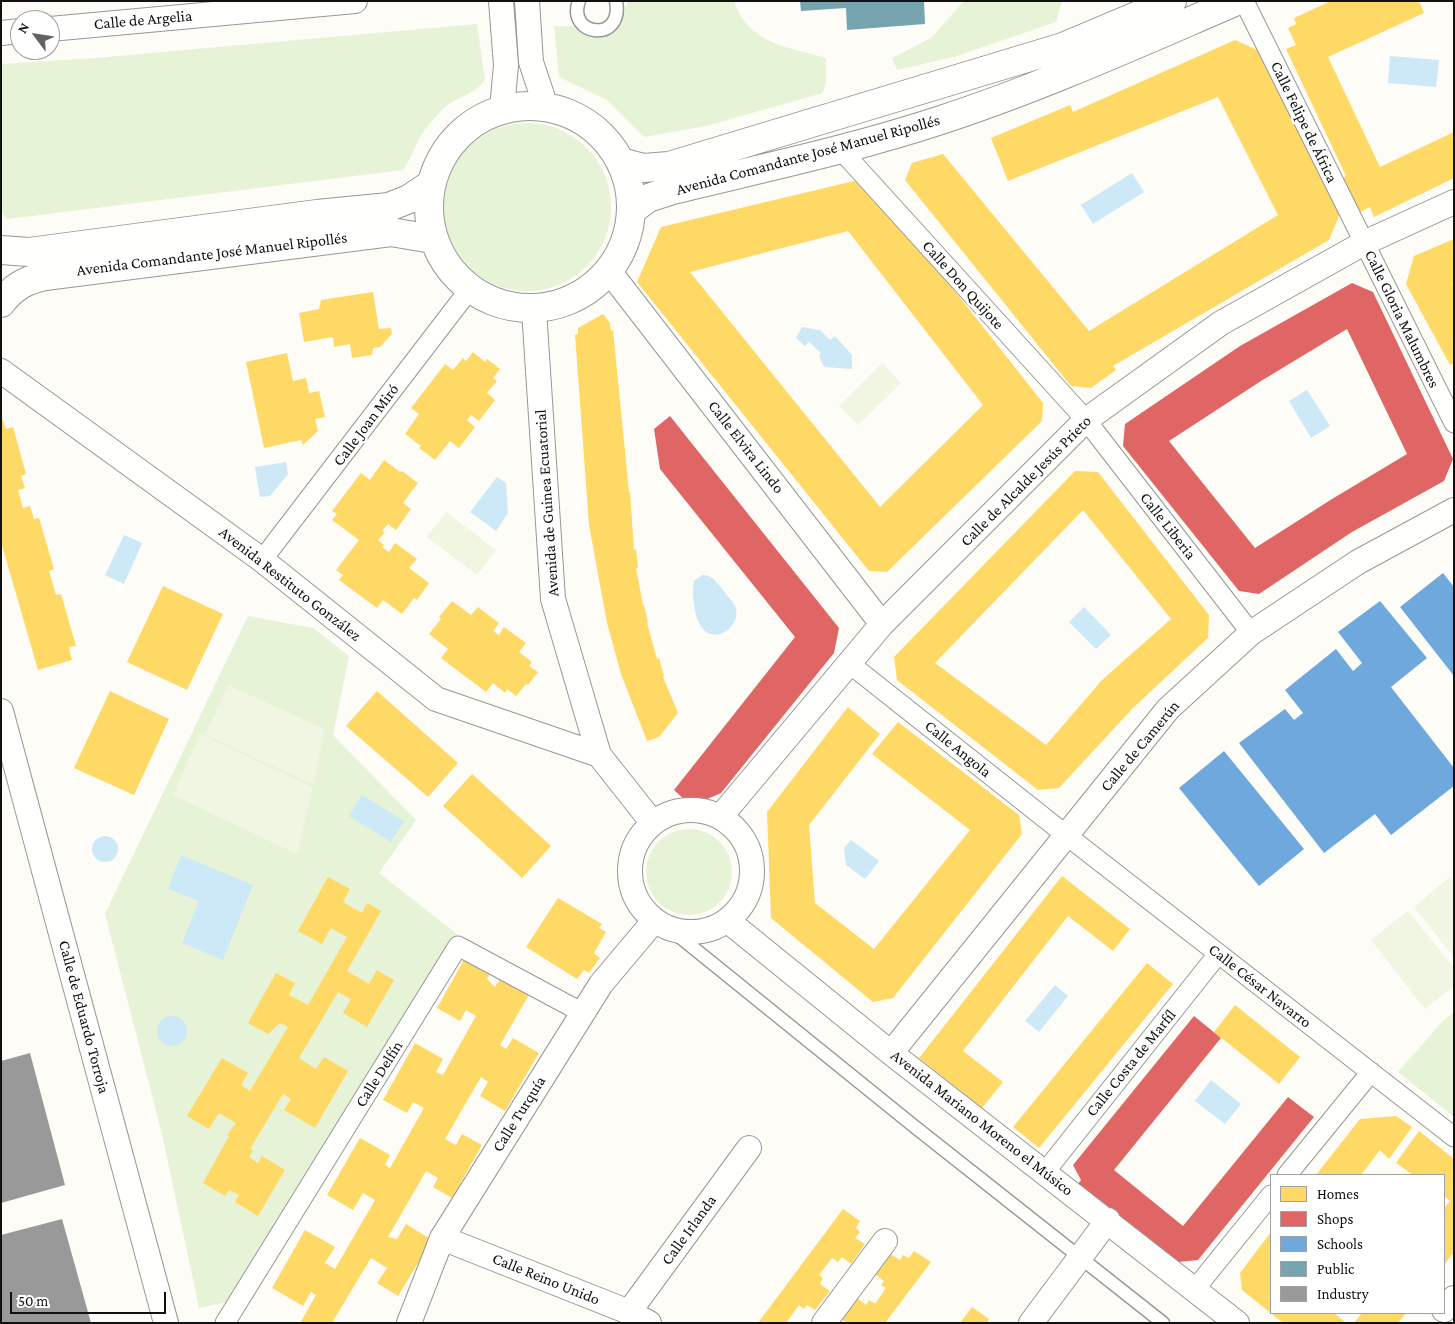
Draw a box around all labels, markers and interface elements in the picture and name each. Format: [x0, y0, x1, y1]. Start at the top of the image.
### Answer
street label: Calle de Argelia [93, 6, 193, 34]
north arrow [10, 10, 60, 60]
text: N [14, 20, 32, 36]
street label: Calle Felipe de África [1266, 58, 1342, 186]
street label: Avenida Comandante José Manuel Ripollés [674, 110, 942, 200]
street label: Avenida Comandante José Manuel Ripollés [76, 228, 348, 280]
street label: Calle Don Quijote [918, 237, 1008, 333]
street label: Calle Gloria Malumbres [1360, 247, 1444, 391]
street label: Calle Joan Miró [329, 380, 403, 470]
street label: Calle Elvira Lindo [704, 397, 788, 497]
street label: Avenida de Guinea Ecuatorial [531, 409, 563, 597]
street label: Calle de Alcalde Jesús Prieto [956, 411, 1096, 551]
street label: Calle Liberia [1136, 489, 1200, 563]
street label: Avenida Restituto González [215, 523, 365, 645]
street label: Calle de Camerún [1096, 697, 1184, 795]
street label: Calle Angola [921, 716, 995, 782]
street label: Calle de Eduardo Torroja [54, 938, 114, 1096]
street label: Calle César Navarro [1205, 940, 1315, 1032]
street label: Calle Costa de Marfíl [1082, 1006, 1180, 1120]
street label: Calle Delfín [351, 1037, 407, 1111]
street label: Avenida Mariano Moreno el Músico [887, 1046, 1077, 1200]
street label: Calle Turquía [488, 1072, 550, 1156]
legend [1270, 1174, 1445, 1314]
text: Homes [1317, 1186, 1359, 1202]
street label: Calle Irlanda [657, 1191, 721, 1269]
text: Shops [1317, 1211, 1353, 1227]
text: Schools [1317, 1236, 1363, 1252]
street label: Calle Reino Unido [489, 1249, 603, 1309]
text: Public [1317, 1261, 1354, 1277]
scale bar [12, 1282, 169, 1314]
text: Industry [1317, 1286, 1369, 1302]
text: 50 m [18, 1293, 48, 1309]

